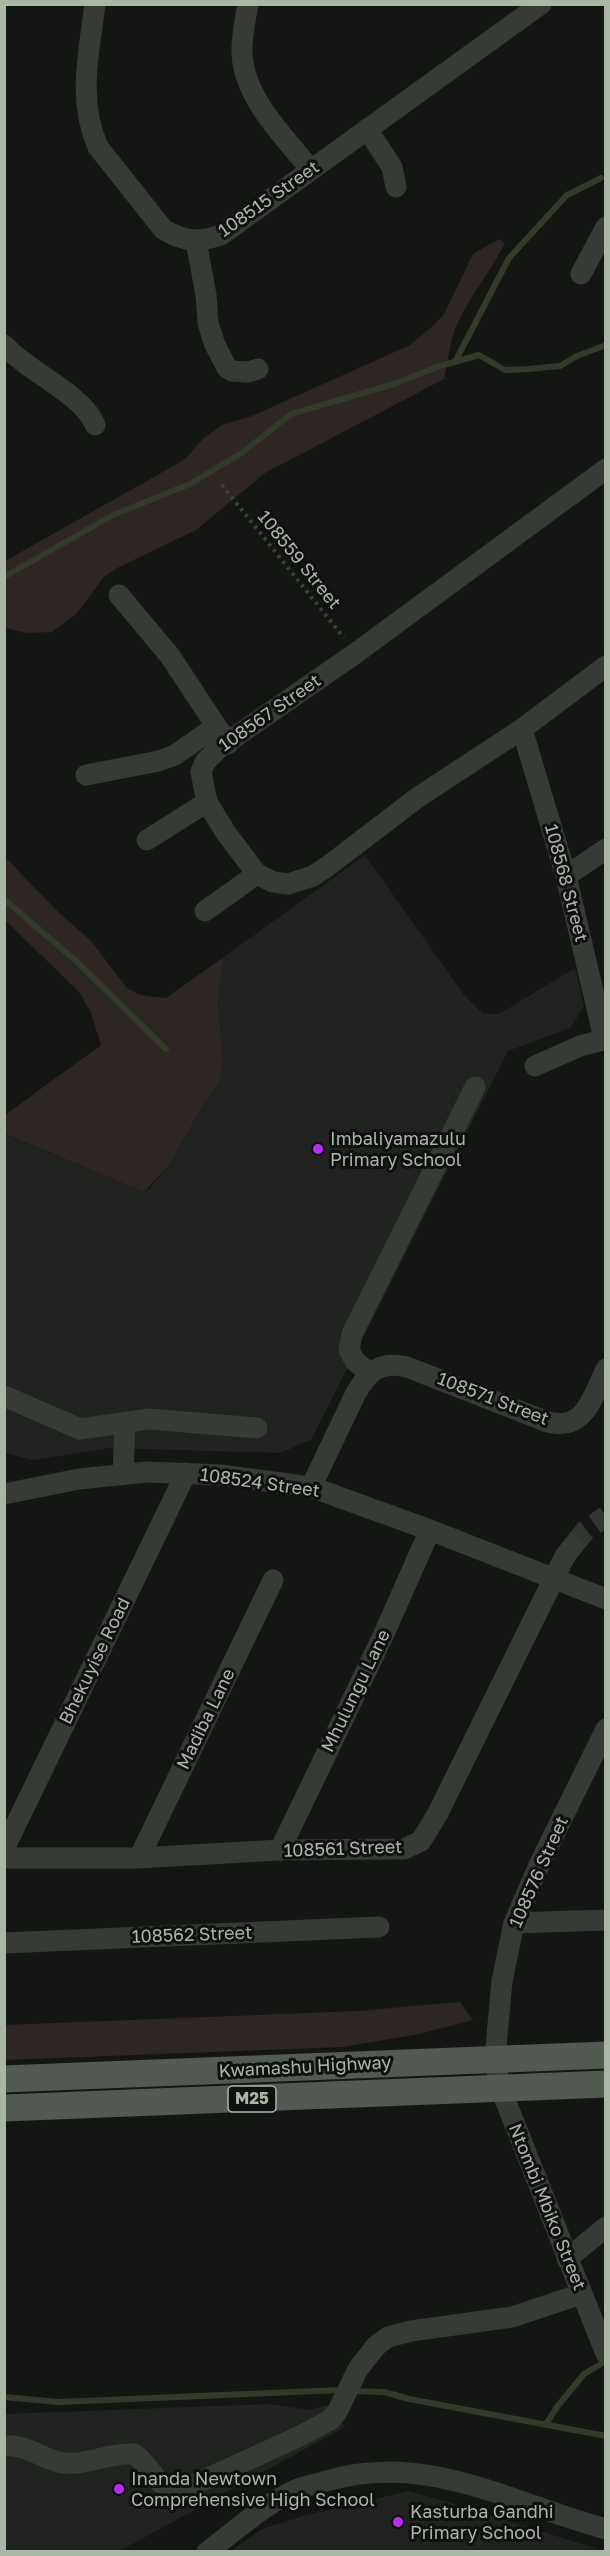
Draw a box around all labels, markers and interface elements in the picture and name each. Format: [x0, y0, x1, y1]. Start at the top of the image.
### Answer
street label: 108515 Street [214, 156, 324, 242]
street label: 108559 Street [253, 506, 345, 614]
street label: 108567 Street [215, 670, 325, 756]
street label: 108568 Street [540, 822, 592, 944]
place label: Imbaliyamazulu Primary School [330, 1128, 466, 1170]
marker: Imbaliyamazulu Primary School [311, 1142, 325, 1156]
street label: 108571 Street [434, 1368, 552, 1430]
street label: 108524 Street [199, 1464, 321, 1502]
street label: Bhekuyise Road [55, 1594, 135, 1728]
street label: Mhulungu Lane [317, 1626, 395, 1756]
street label: Madiba Lane [172, 1665, 240, 1773]
street label: 108576 Street [505, 1813, 573, 1931]
street label: 108561 Street [283, 1836, 403, 1862]
street label: 108562 Street [131, 1922, 253, 1948]
street label: Kwamashu Highway [218, 2052, 392, 2082]
road number: M25 [228, 2086, 276, 2112]
street label: Ntombi Mbiko Street [504, 2121, 590, 2293]
place label: Inanda Newtown Comprehensive High School [131, 2468, 375, 2510]
marker: Inanda Newtown Comprehensive High School [112, 2482, 126, 2496]
place label: Kasturba Gandhi Primary School [410, 2501, 554, 2544]
marker: Kasturba Gandhi Primary School [391, 2515, 405, 2529]

